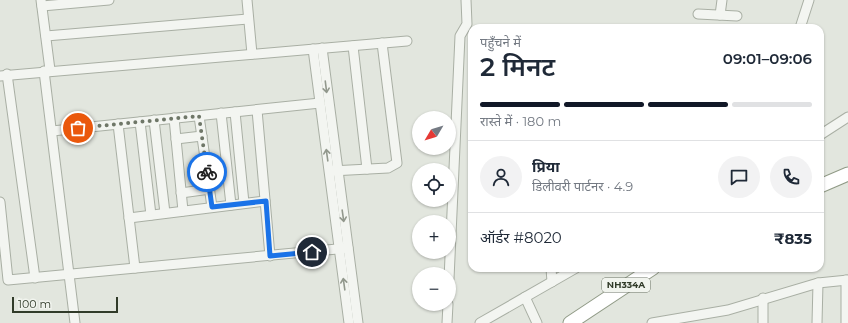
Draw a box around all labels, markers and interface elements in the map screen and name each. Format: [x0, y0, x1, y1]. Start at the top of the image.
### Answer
text: पहुँचने में [480, 34, 521, 50]
text: 09:01–09:06 [723, 49, 812, 68]
text: 2 मिनट [480, 51, 555, 83]
one-way arrow [322, 80, 330, 93]
pin [61, 111, 95, 145]
north arrow [412, 111, 456, 155]
map controls [412, 111, 456, 311]
text: रास्ते में · 180 m [480, 113, 561, 129]
icon: bag [67, 117, 89, 139]
one-way arrow [323, 149, 331, 162]
courier [187, 152, 227, 192]
button: person [480, 156, 522, 198]
button: chat [718, 156, 760, 198]
button: phone [770, 156, 812, 198]
text: प्रिया [532, 157, 560, 176]
icon: bike [196, 161, 218, 183]
button: locate [412, 163, 456, 207]
text: डिलीवरी पार्टनर · 4.9 [532, 178, 633, 194]
one-way arrow [339, 209, 347, 222]
button: + [412, 215, 456, 259]
text: ऑर्डर #8020 [480, 228, 562, 247]
text: ₹835 [774, 229, 812, 248]
pin [295, 235, 329, 269]
icon: home [301, 241, 323, 263]
button: − [412, 267, 456, 311]
one-way arrow [340, 278, 348, 291]
road number: NH334A [602, 278, 650, 292]
scale bar [12, 295, 118, 314]
text: 100 m [18, 297, 51, 311]

